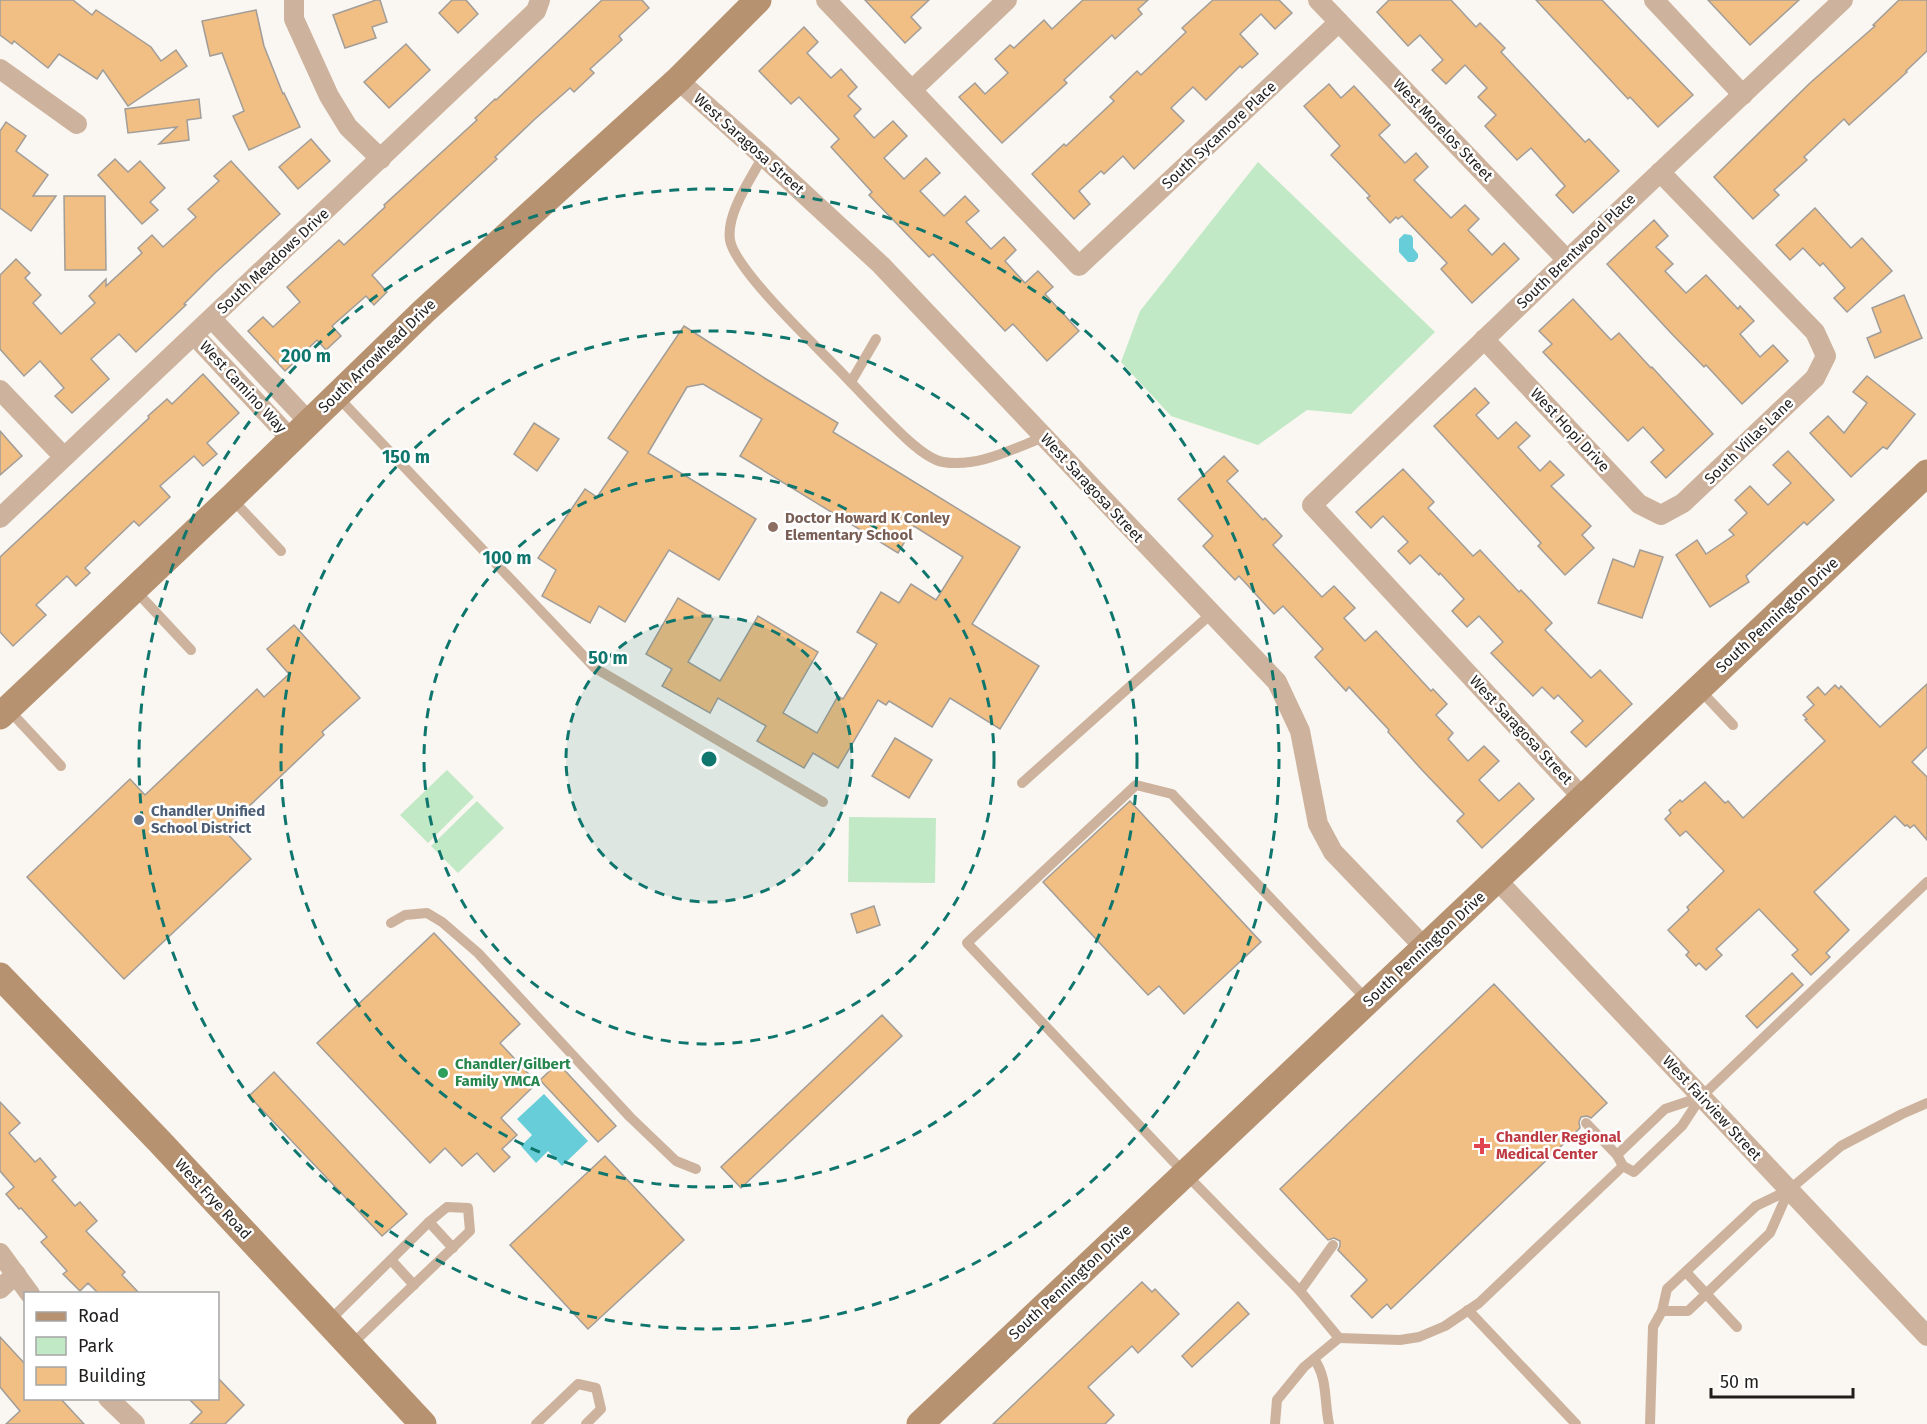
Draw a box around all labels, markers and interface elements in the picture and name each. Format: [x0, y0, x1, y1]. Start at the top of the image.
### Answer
street label: West Morelos Street [1389, 75, 1497, 185]
street label: South Sycamore Place [1158, 77, 1280, 193]
street label: West Saragosa Street [690, 90, 808, 199]
street label: South Brentwood Place [1513, 190, 1639, 312]
street label: South Meadows Drive [213, 205, 333, 317]
street label: South Arrowhead Drive [315, 295, 439, 417]
street label: West Camino Way [196, 337, 291, 437]
text: 200 m [281, 345, 331, 367]
street label: West Hopi Drive [1527, 384, 1613, 476]
street label: South Villas Lane [1701, 394, 1797, 488]
street label: West Saragosa Street [1037, 430, 1148, 547]
text: 150 m [382, 446, 430, 468]
place label: Doctor Howard K Conley Elementary School [785, 509, 950, 544]
marker: Doctor Howard K Conley Elementary School [766, 520, 780, 534]
text: 100 m [483, 547, 531, 569]
street label: South Pennington Drive [1712, 554, 1842, 676]
text: 50 m [588, 647, 628, 669]
street label: West Saragosa Street [1466, 672, 1577, 789]
centre of rings [699, 749, 719, 769]
place label: Chandler Unified School District [151, 802, 265, 837]
marker: Chandler Unified School District [132, 813, 146, 827]
street label: South Pennington Drive [1359, 888, 1489, 1010]
street label: West Fairview Street [1659, 1052, 1766, 1165]
place label: Chandler/Gilbert Family YMCA [455, 1055, 571, 1090]
marker: Chandler/Gilbert Family YMCA [436, 1066, 450, 1080]
place label: Chandler Regional Medical Center [1496, 1128, 1622, 1163]
marker: Chandler Regional Medical Center [1473, 1137, 1491, 1155]
street label: West Frye Road [171, 1155, 255, 1243]
street label: South Pennington Drive [1005, 1221, 1135, 1343]
legend [24, 1292, 219, 1400]
text: Road [78, 1305, 120, 1327]
text: Park [78, 1335, 114, 1357]
scale bar [1711, 1361, 1854, 1399]
text: Building [78, 1365, 146, 1387]
text: 50 m [1720, 1371, 1759, 1393]

